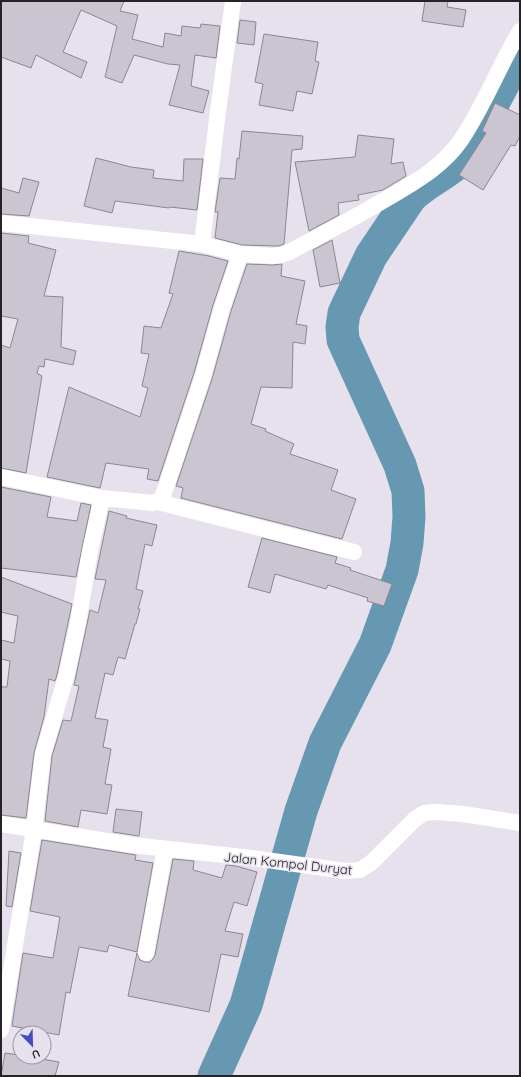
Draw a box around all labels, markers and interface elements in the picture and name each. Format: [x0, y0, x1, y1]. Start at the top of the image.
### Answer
street label: Jalan Kompol Duryat [223, 848, 353, 878]
north arrow [12, 1025, 52, 1065]
text: U [30, 1046, 42, 1062]

